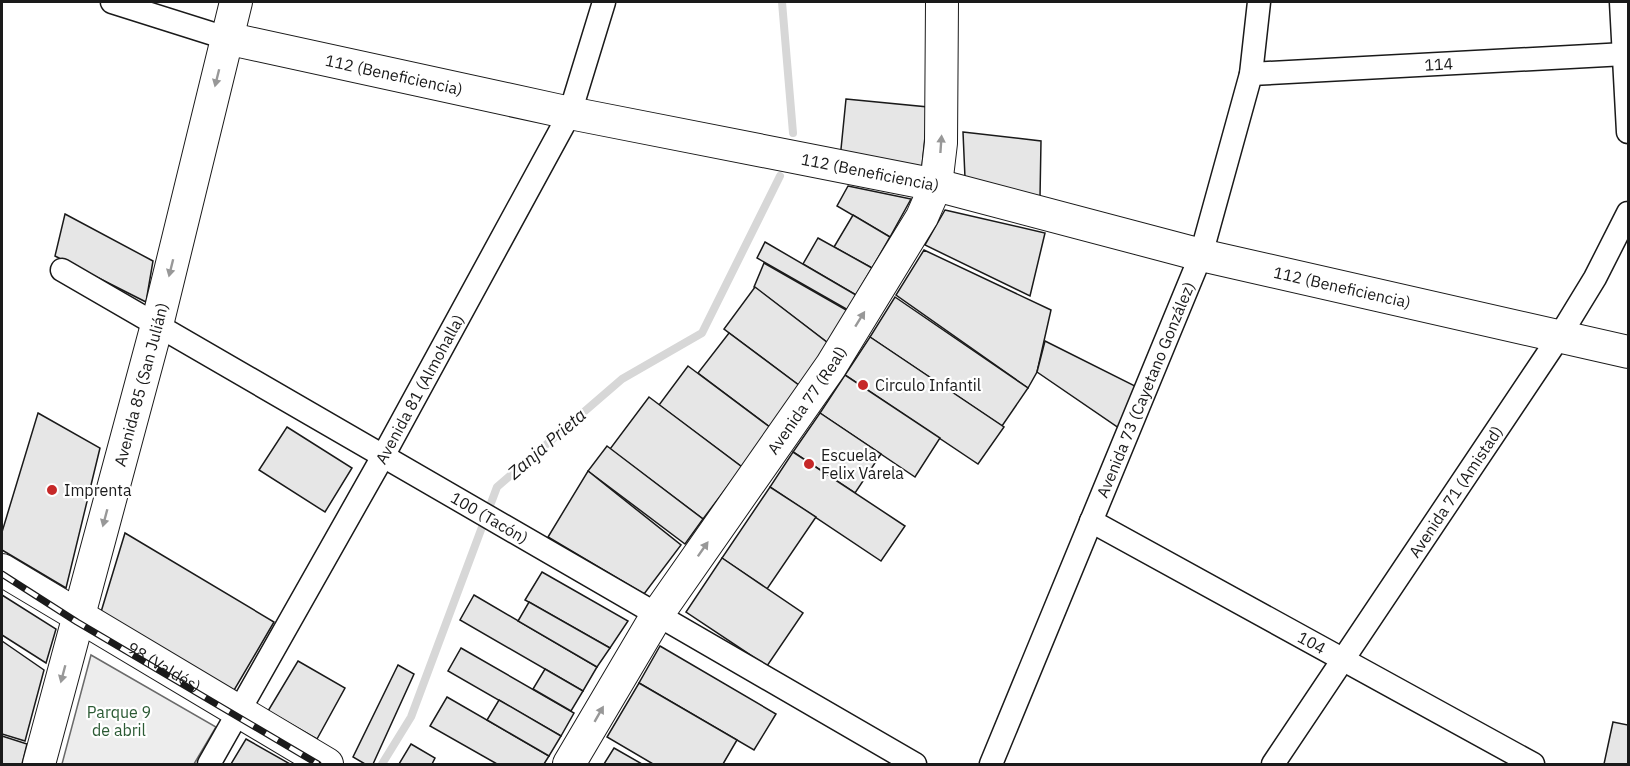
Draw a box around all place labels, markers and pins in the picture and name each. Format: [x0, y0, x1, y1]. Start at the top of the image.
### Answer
place label: Circulo Infantil [875, 375, 981, 395]
marker: Circulo Infantil [856, 378, 870, 392]
place label: Escuela Felix Varela [821, 445, 904, 483]
marker: Escuela Felix Varela [802, 457, 816, 471]
place label: Imprenta [64, 480, 132, 500]
marker: Imprenta [45, 483, 59, 497]

